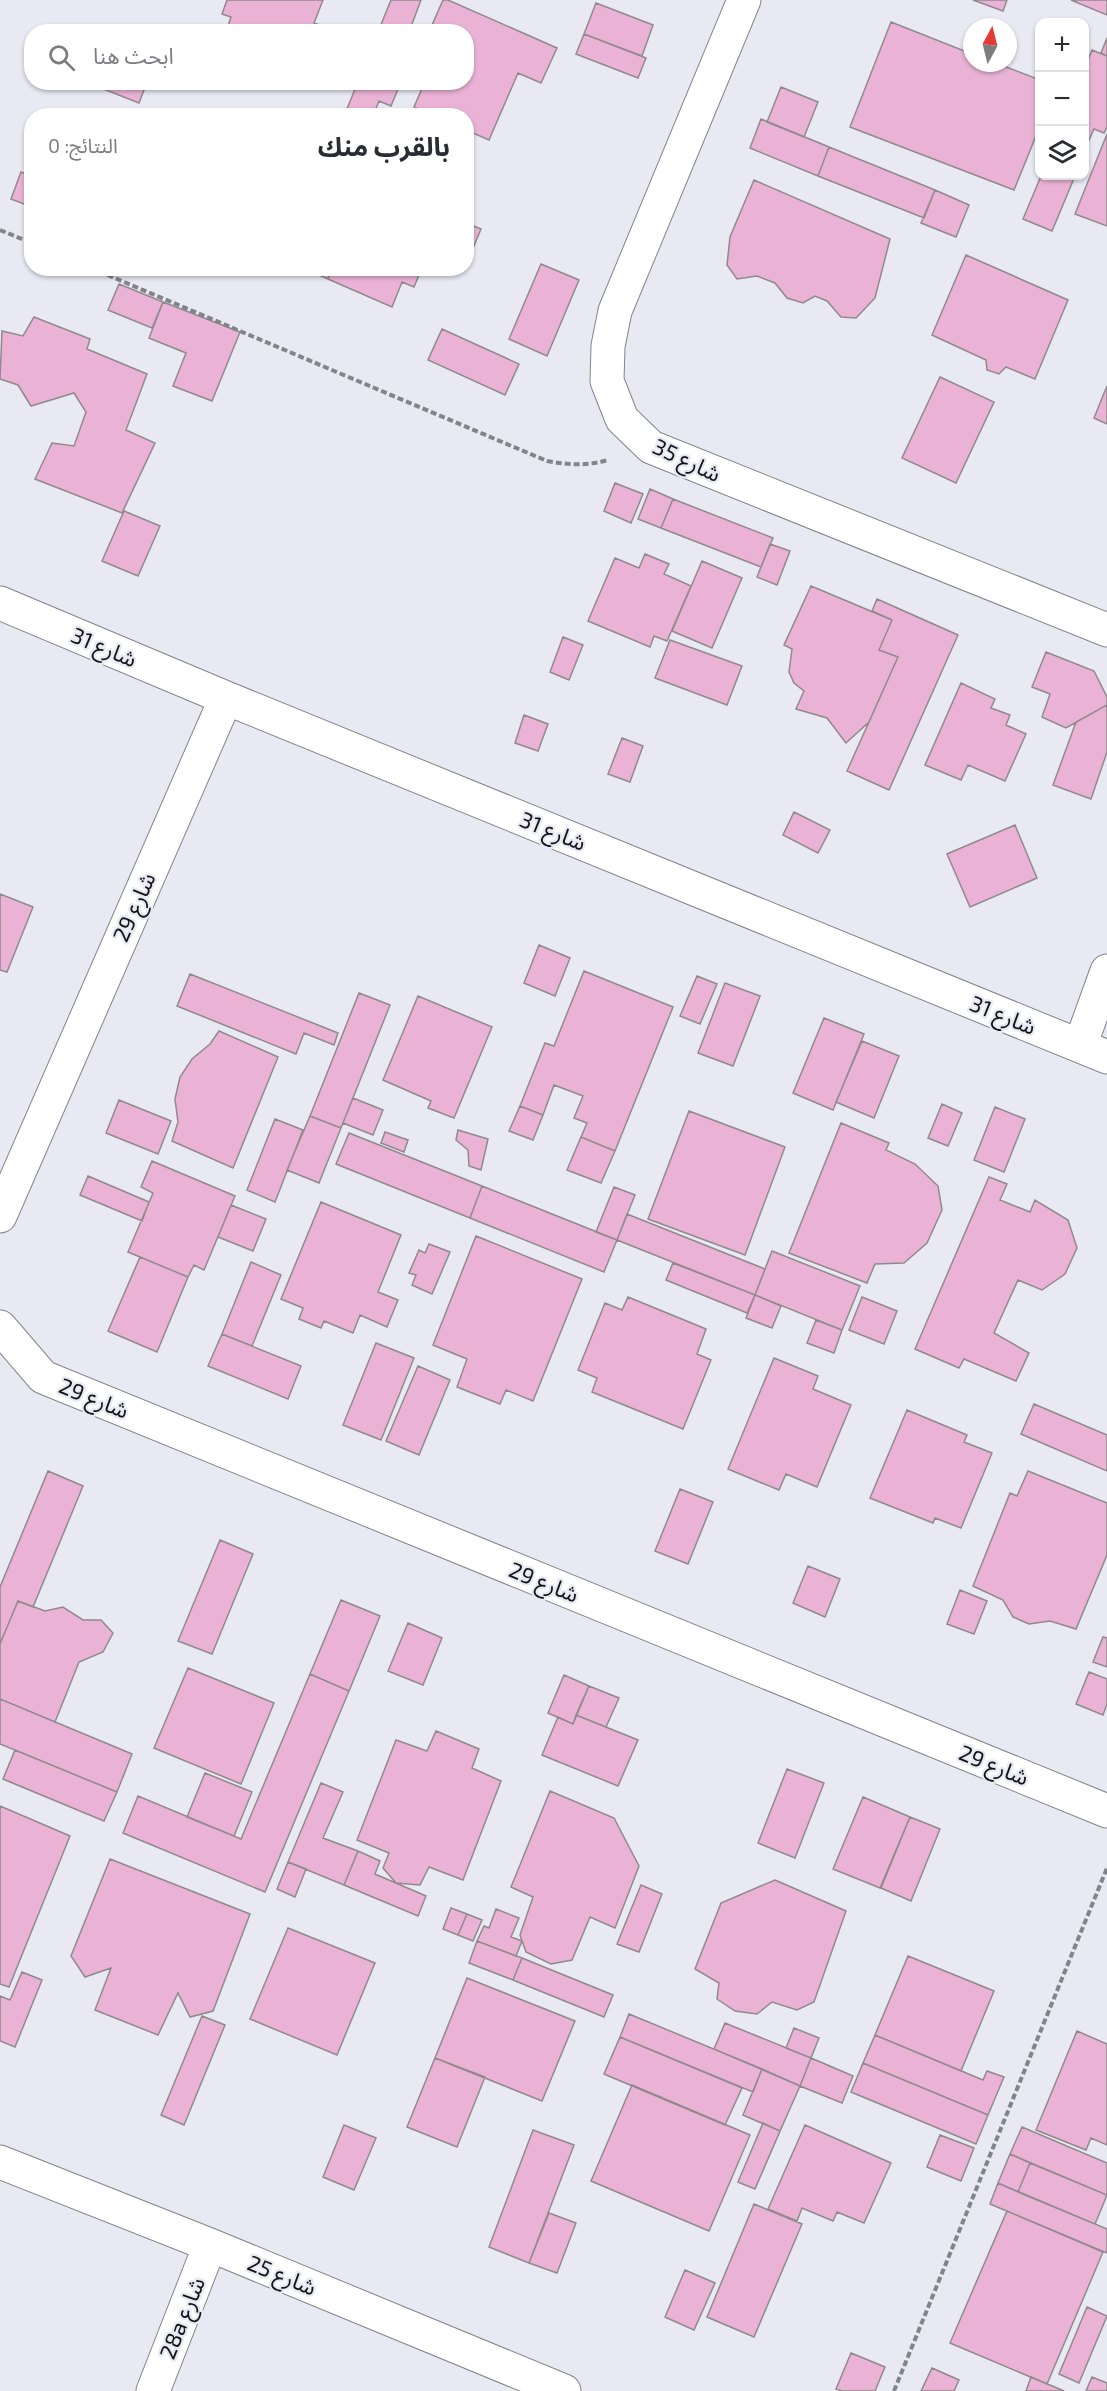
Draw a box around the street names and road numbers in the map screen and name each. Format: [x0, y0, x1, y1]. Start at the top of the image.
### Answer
street label: شارع 35 [647, 432, 725, 491]
street label: شارع 31 [66, 621, 141, 676]
street label: شارع 31 [515, 805, 590, 860]
street label: شارع 29 [106, 868, 164, 947]
street label: شارع 31 [965, 989, 1040, 1044]
street label: شارع 29 [54, 1371, 133, 1427]
street label: شارع 29 [504, 1555, 583, 1611]
street label: شارع 29 [954, 1738, 1033, 1794]
street label: شارع 25 [242, 2249, 321, 2304]
street label: 28a شارع [153, 2273, 214, 2364]

